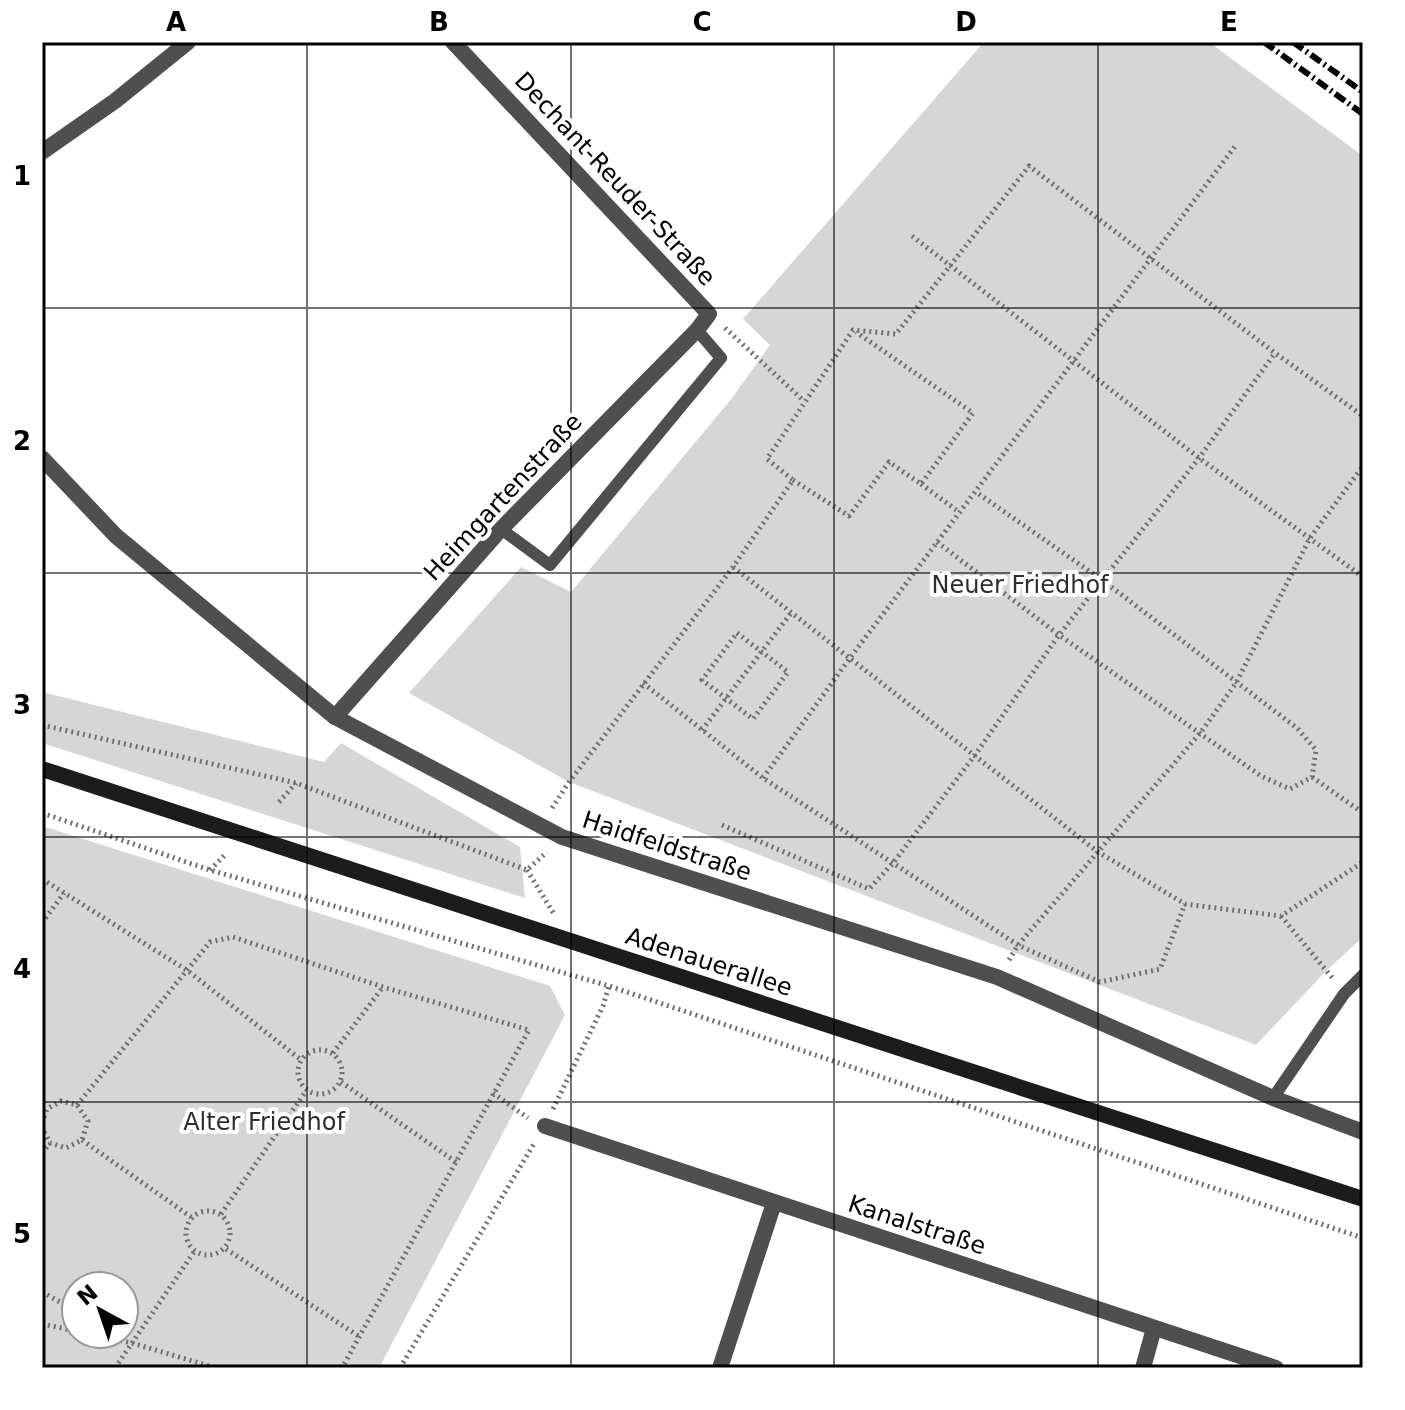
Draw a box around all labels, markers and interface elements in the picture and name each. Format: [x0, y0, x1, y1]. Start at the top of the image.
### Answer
text: A [166, 7, 186, 37]
text: B [429, 7, 449, 37]
text: C [692, 7, 712, 37]
text: D [955, 7, 977, 37]
text: E [1220, 7, 1238, 37]
street label: Dechant-Reuder-Straße [509, 67, 721, 291]
text: 1 [13, 161, 31, 191]
street label: Heimgartenstraße [418, 408, 588, 586]
text: 2 [13, 426, 31, 456]
park label: Neuer Friedhof [931, 571, 1109, 599]
text: 3 [13, 690, 31, 720]
street label: Haidfeldstraße [579, 805, 755, 887]
street label: Adenauerallee [622, 922, 796, 1002]
text: 4 [13, 954, 31, 984]
park label: Alter Friedhof [183, 1108, 345, 1136]
street label: Kanalstraße [845, 1190, 989, 1260]
text: 5 [13, 1219, 31, 1249]
north arrow [60, 1270, 140, 1350]
text: N [72, 1280, 103, 1311]

